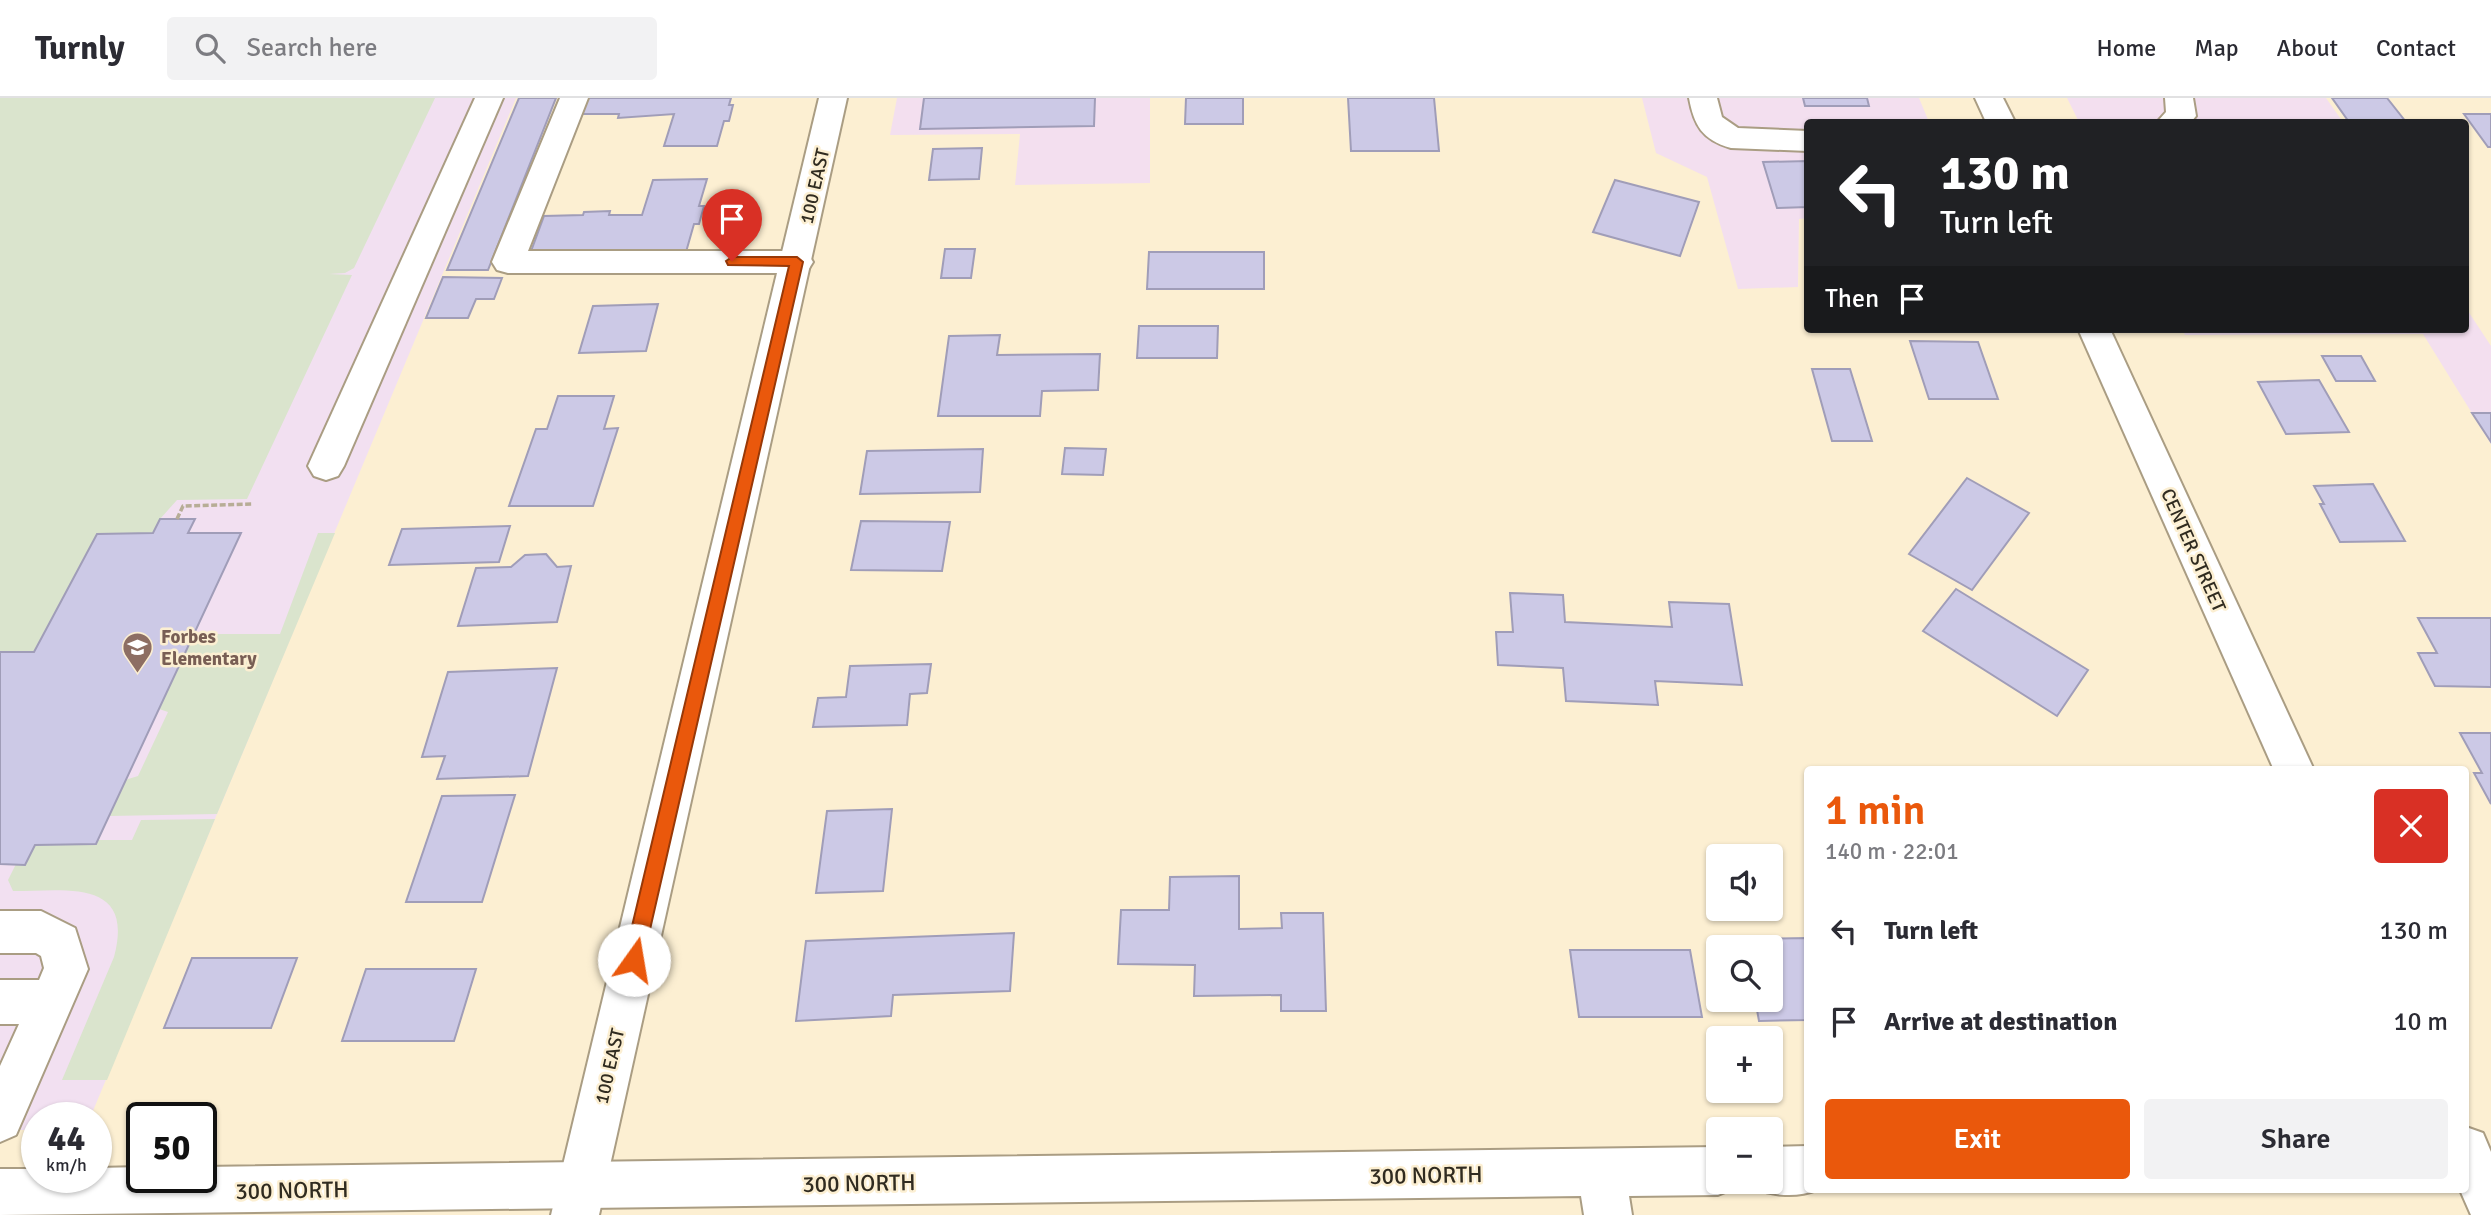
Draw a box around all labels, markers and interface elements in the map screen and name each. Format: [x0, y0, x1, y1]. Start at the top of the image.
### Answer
search box [167, 17, 657, 80]
text: Turnly [35, 28, 125, 69]
icon: search [191, 29, 229, 67]
text: Search here [247, 32, 378, 64]
text: Home [2096, 33, 2156, 63]
text: Map [2194, 33, 2239, 63]
text: About [2277, 33, 2338, 63]
text: Contact [2376, 33, 2456, 63]
text: 130 m [1940, 143, 2070, 203]
street label: 100 EAST [795, 146, 835, 226]
icon: left [1825, 147, 1916, 238]
pin [702, 189, 762, 261]
icon: arrive [713, 200, 751, 238]
text: Turn left [1940, 203, 2053, 242]
icon: arrive [1893, 280, 1931, 318]
text: Then [1825, 283, 1879, 315]
street label: CENTER STREET [2155, 485, 2231, 616]
place label: Forbes Elementary [161, 625, 257, 671]
school or university icon: Forbes Elementary [121, 630, 155, 674]
text: 1 min [1825, 785, 1926, 836]
button: close [2374, 789, 2448, 863]
text: 140 m · 22:01 [1825, 837, 1959, 866]
map controls [1706, 844, 1783, 1194]
button: sound [1706, 844, 1783, 921]
icon: left [1825, 912, 1863, 950]
text: Turn left [1884, 915, 1978, 947]
text: 130 m [2379, 915, 2448, 947]
position arrow [597, 923, 671, 997]
button: search [1706, 935, 1783, 1012]
icon: arrive [1825, 1003, 1863, 1041]
text: Arrive at destination [1884, 1006, 2117, 1038]
text: 10 m [2393, 1006, 2448, 1038]
street label: 100 EAST [590, 1026, 630, 1106]
button: + [1706, 1026, 1783, 1103]
button: Exit [1825, 1099, 2130, 1179]
button: Share [2144, 1099, 2448, 1179]
speed limit sign: 50 [126, 1102, 217, 1193]
text: 44 [48, 1117, 85, 1160]
button: − [1706, 1117, 1783, 1194]
text: km/h [46, 1154, 87, 1176]
street label: 300 NORTH [1369, 1160, 1483, 1191]
street label: 300 NORTH [802, 1168, 916, 1199]
street label: 300 NORTH [235, 1175, 349, 1206]

